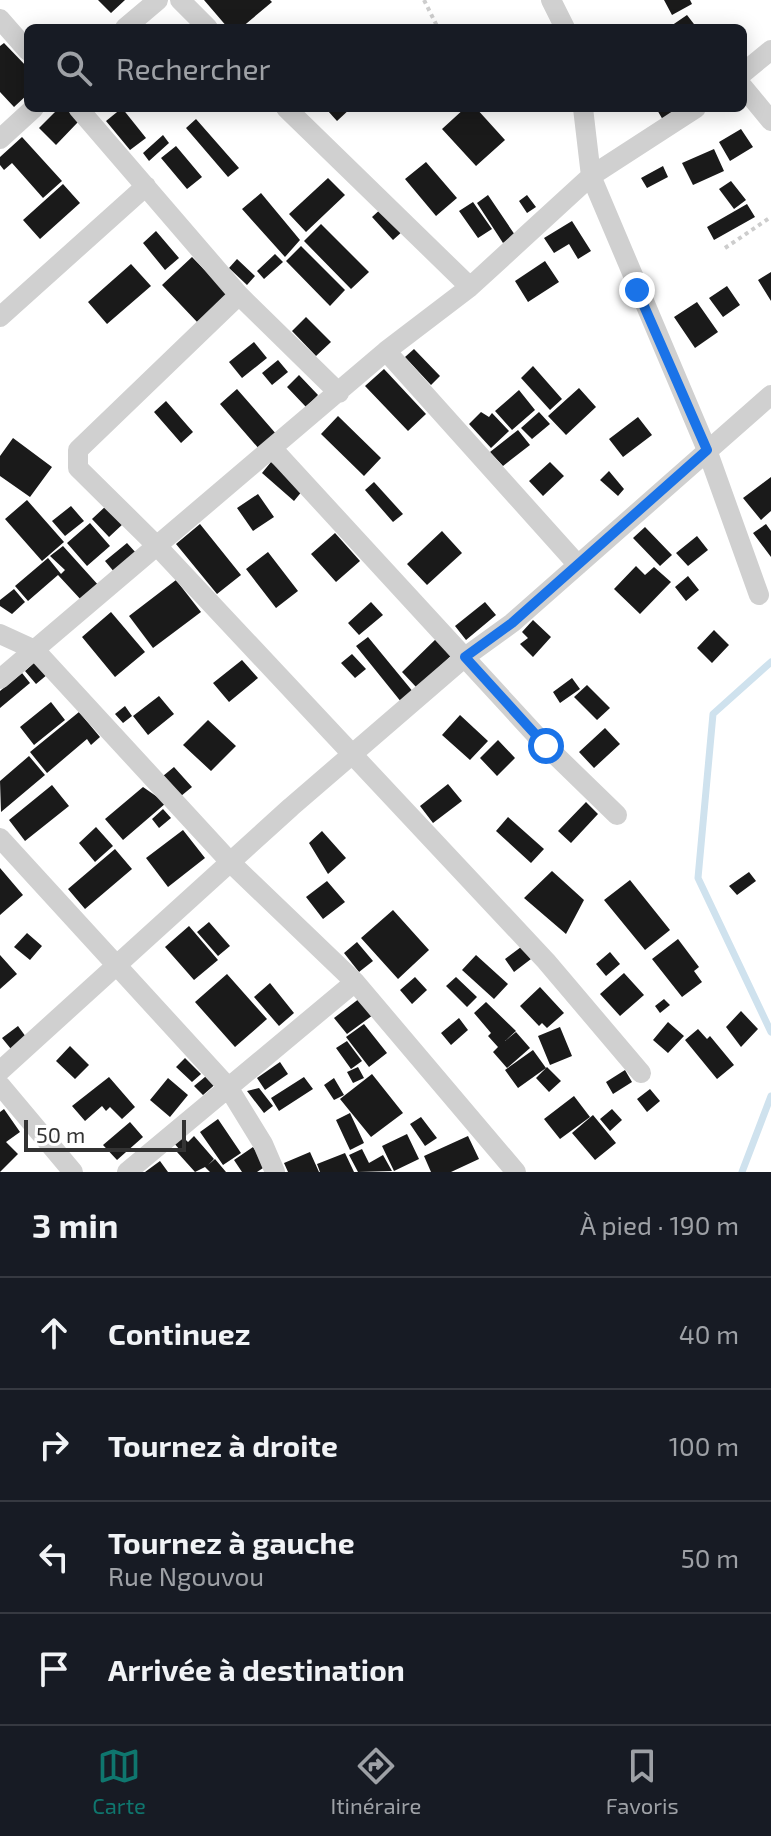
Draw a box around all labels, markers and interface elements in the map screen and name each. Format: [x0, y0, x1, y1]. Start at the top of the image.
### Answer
search box [24, 24, 747, 112]
icon: search [52, 46, 96, 90]
text: Rechercher [116, 50, 271, 86]
route end [619, 272, 655, 308]
route start [528, 728, 564, 764]
scale bar [24, 1116, 186, 1152]
text: 50 m [36, 1121, 85, 1147]
text: 3 min [32, 1204, 118, 1245]
text: À pied · 190 m [580, 1209, 739, 1240]
icon: ahead [32, 1311, 76, 1355]
text: Continuez [108, 1315, 250, 1351]
text: 40 m [679, 1318, 739, 1349]
icon: right [32, 1423, 76, 1467]
text: Tournez à droite [108, 1427, 338, 1463]
text: 100 m [669, 1430, 739, 1461]
text: Tournez à gauche [108, 1524, 355, 1560]
icon: left [32, 1535, 76, 1579]
text: 50 m [681, 1542, 739, 1573]
text: Rue Ngouvou [108, 1560, 264, 1591]
icon: arrive [32, 1647, 76, 1691]
text: Arrivée à destination [108, 1651, 405, 1687]
tab: Carte [92, 1744, 146, 1818]
tab: Itinéraire [330, 1744, 421, 1818]
tab: Favoris [606, 1744, 679, 1818]

